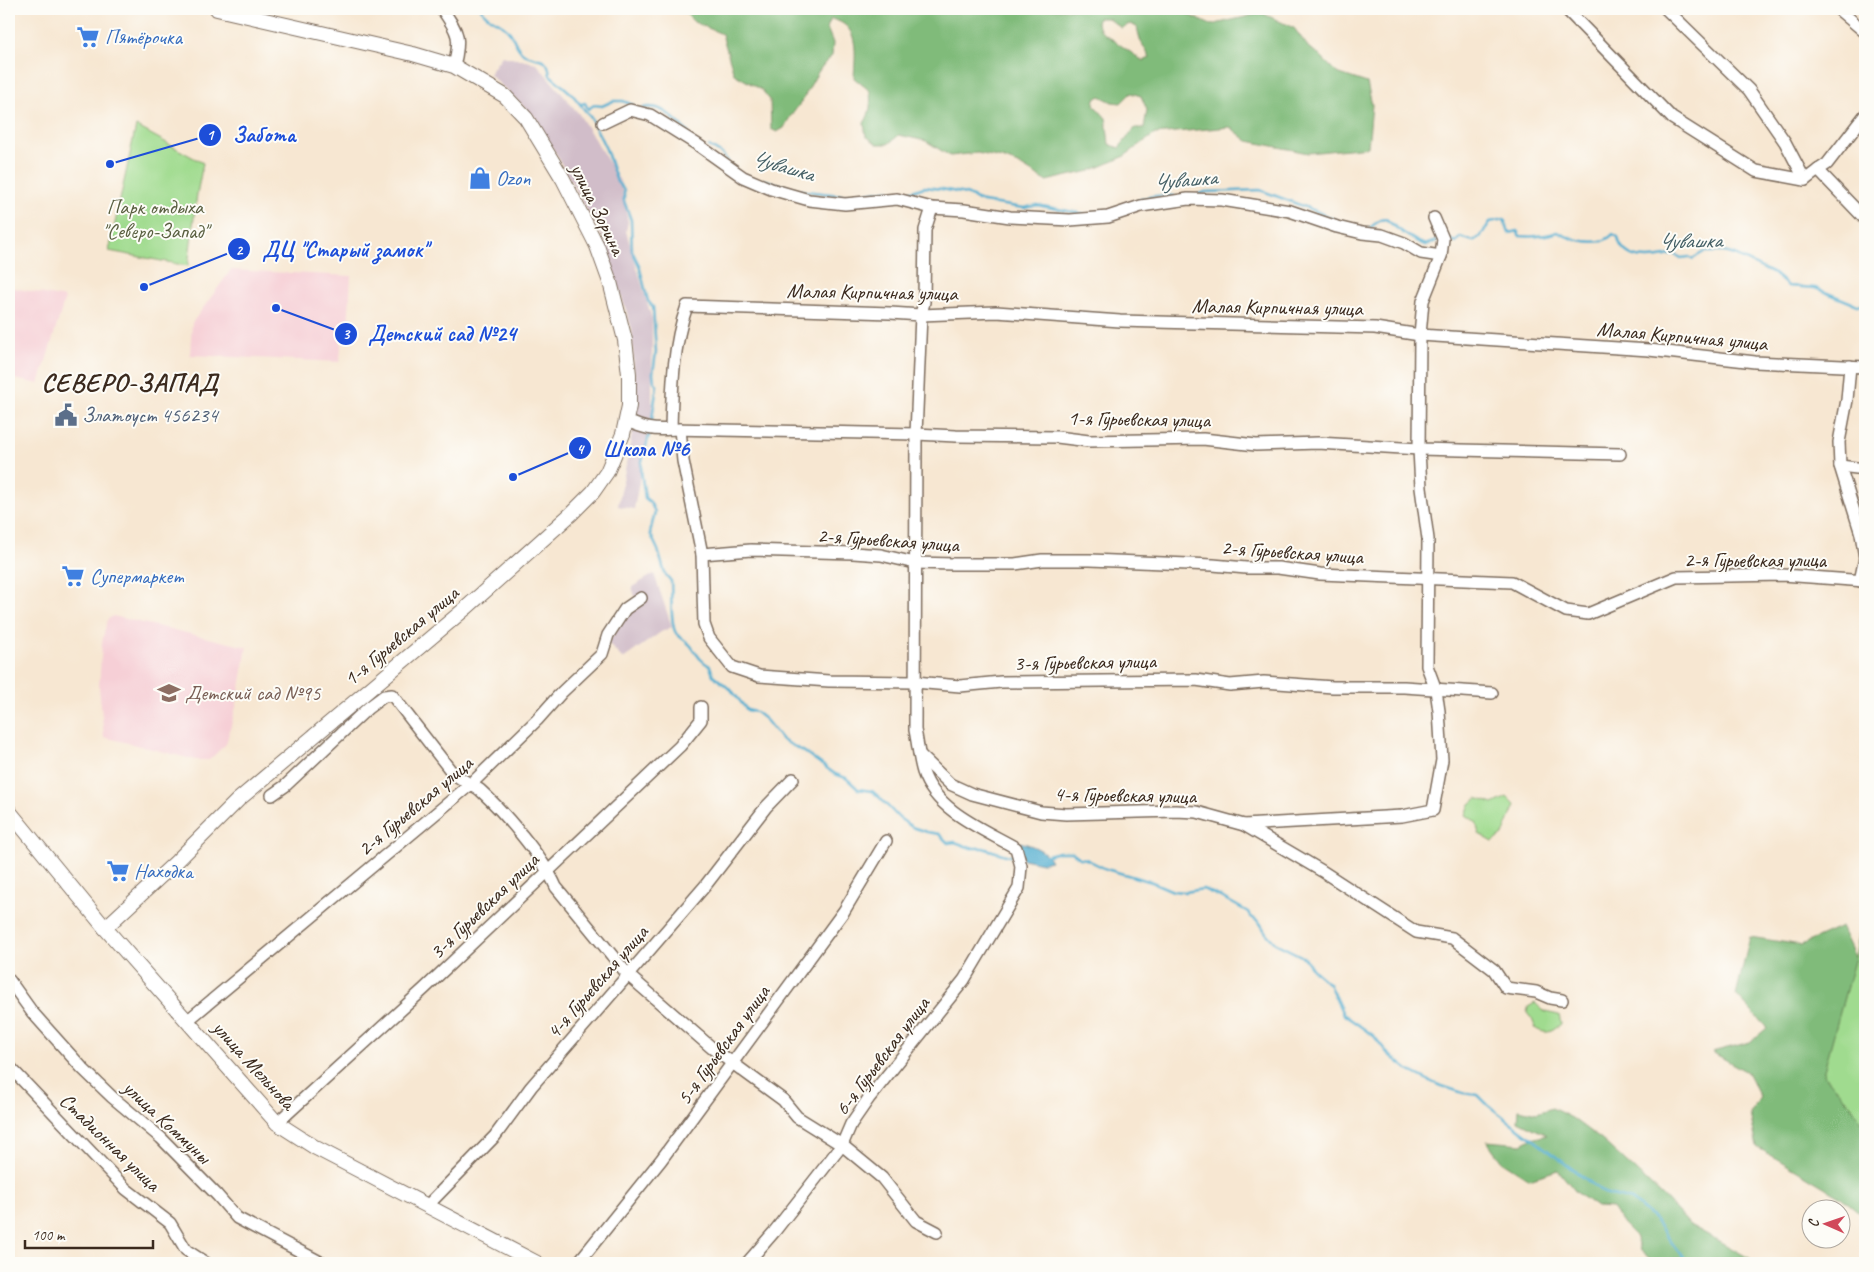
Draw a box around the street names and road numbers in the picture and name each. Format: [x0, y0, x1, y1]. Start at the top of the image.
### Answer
street label: улица Зорина [564, 157, 632, 261]
street label: Малая Кирпичная улица [786, 278, 960, 307]
street label: Малая Кирпичная улица [1191, 293, 1365, 322]
street label: Малая Кирпичная улица [1596, 316, 1770, 357]
street label: 1-я Гурьевская улица [1068, 405, 1212, 433]
street label: 2-я Гурьевская улица [816, 522, 961, 558]
street label: 2-я Гурьевская улица [1220, 534, 1365, 570]
street label: 2-я Гурьевская улица [1684, 547, 1828, 573]
street label: 1-я Гурьевская улица [338, 579, 465, 692]
street label: 3-я Гурьевская улица [1014, 648, 1158, 676]
street label: 2-я Гурьевская улица [352, 749, 479, 862]
street label: 4-я Гурьевская улица [1054, 781, 1198, 809]
street label: 3-я Гурьевская улица [424, 846, 545, 965]
street label: 4-я Гурьевская улица [541, 919, 654, 1044]
street label: 5-я Гурьевская улица [671, 979, 776, 1110]
street label: 6-я Гурьевская улица [829, 990, 936, 1121]
street label: улица Мельнова [206, 1013, 303, 1117]
street label: улица Коммуны [116, 1073, 218, 1171]
street label: Стадионная улица [54, 1087, 167, 1198]

